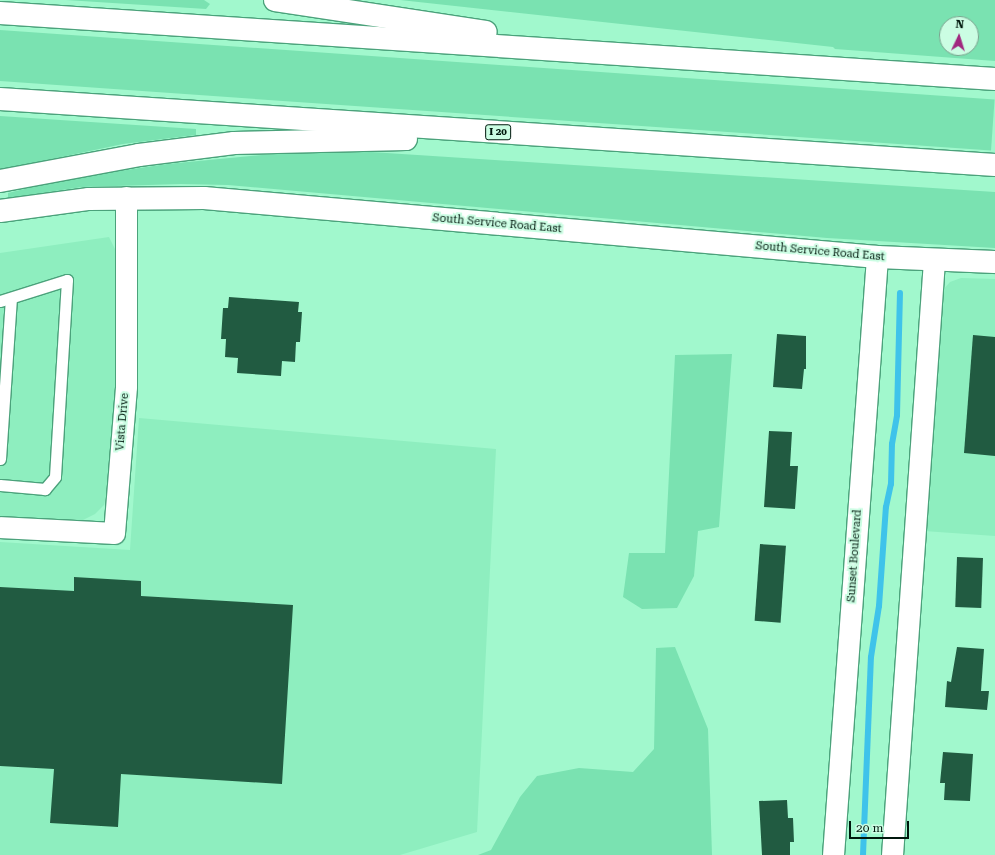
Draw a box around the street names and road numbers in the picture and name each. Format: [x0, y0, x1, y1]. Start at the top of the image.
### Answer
road number: I 20 [485, 124, 511, 140]
street label: South Service Road East [432, 212, 562, 236]
street label: South Service Road East [755, 240, 885, 264]
street label: Vista Drive [114, 393, 132, 451]
street label: Sunset Boulevard [845, 509, 865, 603]

